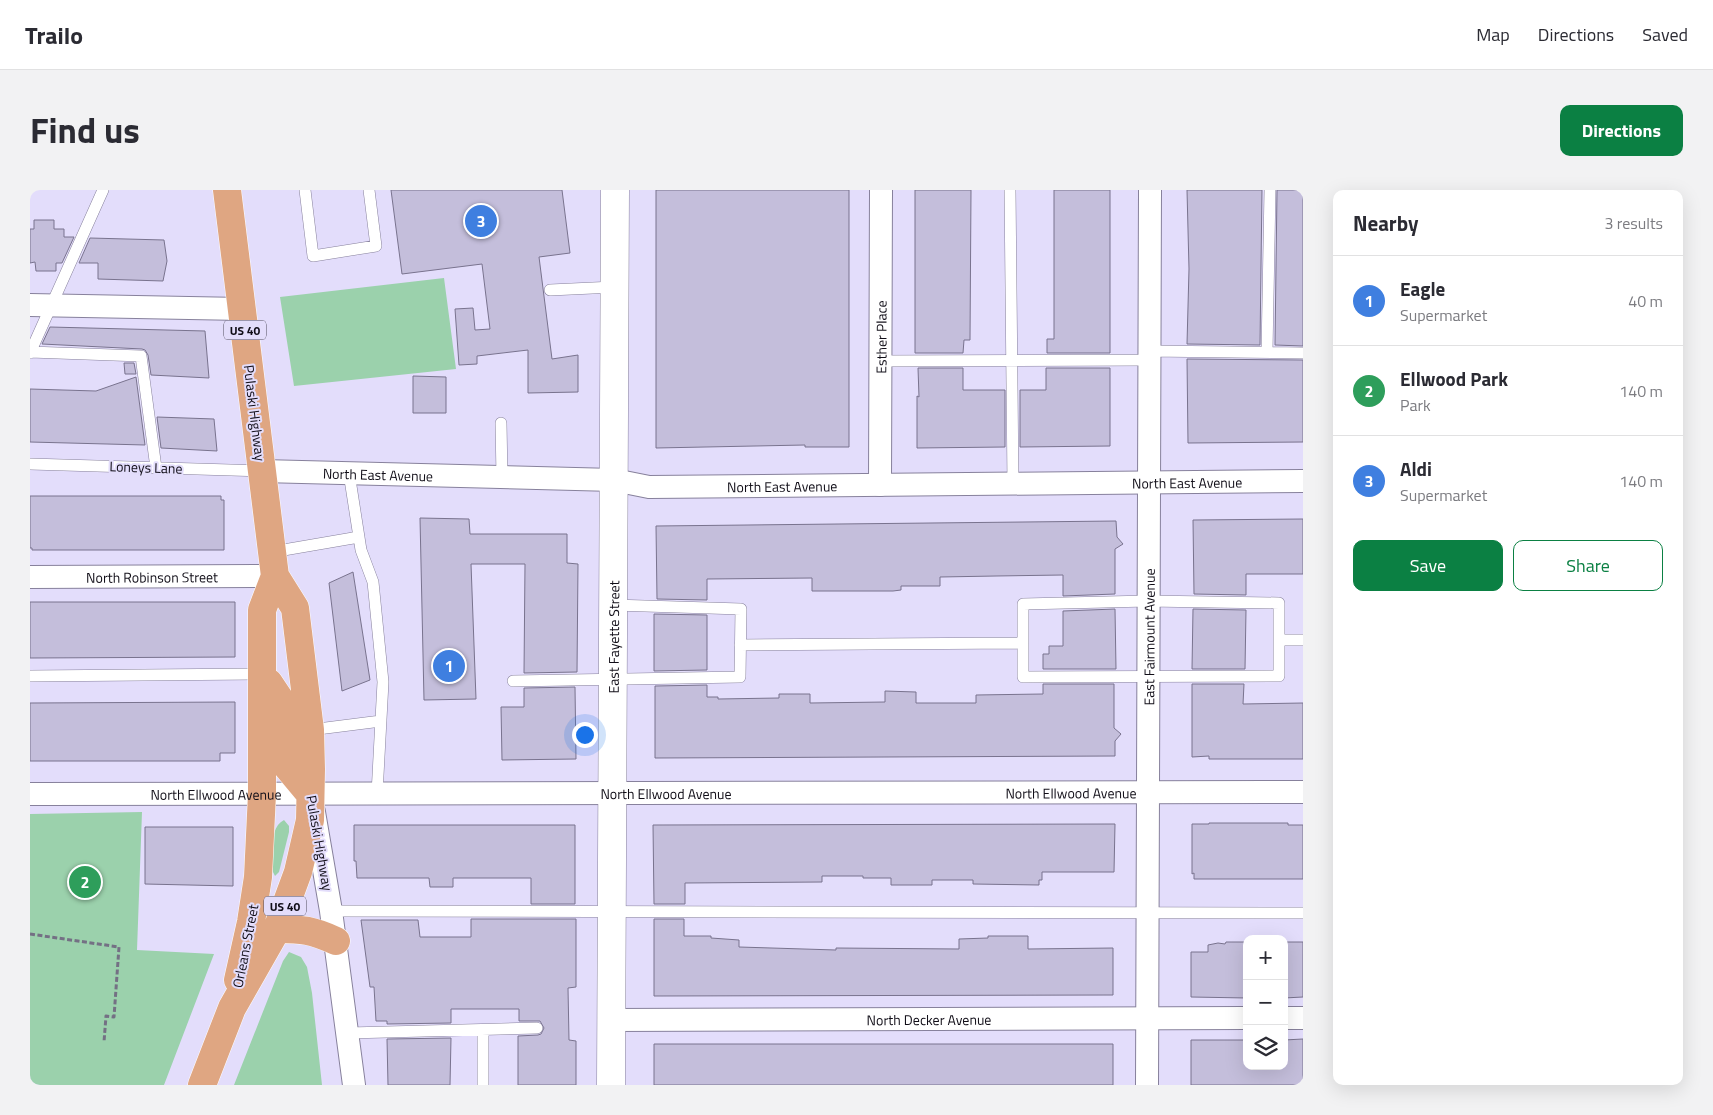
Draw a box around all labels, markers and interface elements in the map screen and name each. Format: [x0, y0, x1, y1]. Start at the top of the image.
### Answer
text: Trailo [25, 17, 83, 53]
text: Map [1476, 21, 1510, 48]
text: Directions [1538, 21, 1614, 48]
text: Saved [1642, 21, 1688, 48]
text: Find us [30, 103, 140, 157]
button: Directions [1560, 105, 1683, 156]
pin: 3 [465, 202, 497, 240]
text: Nearby [1353, 207, 1418, 239]
text: 3 results [1604, 211, 1663, 235]
text: Eagle [1400, 274, 1445, 303]
text: 1 [1365, 289, 1373, 313]
text: 40 m [1628, 289, 1663, 313]
street label: Esther Place [870, 300, 891, 374]
text: Supermarket [1400, 303, 1487, 327]
road number: US 40 [224, 320, 266, 340]
street label: Pulaski Highway [239, 364, 271, 463]
text: Ellwood Park [1400, 364, 1508, 393]
text: 2 [1365, 379, 1373, 403]
text: 140 m [1619, 379, 1663, 403]
text: Park [1400, 393, 1431, 417]
text: Aldi [1400, 454, 1432, 483]
street label: Loneys Lane [109, 455, 183, 479]
street label: North East Avenue [323, 462, 433, 486]
text: 3 [1365, 469, 1373, 493]
text: 140 m [1619, 469, 1663, 493]
street label: North East Avenue [1132, 471, 1242, 493]
street label: North East Avenue [727, 475, 837, 497]
text: Supermarket [1400, 483, 1487, 507]
button: Save [1353, 540, 1503, 591]
button: Share [1513, 540, 1663, 591]
street label: North Robinson Street [86, 566, 218, 587]
street label: East Fairmount Avenue [1138, 568, 1159, 706]
street label: East Fayette Street [602, 580, 624, 694]
pin: 1 [433, 647, 465, 685]
your location [572, 722, 598, 748]
street label: North Ellwood Avenue [600, 782, 732, 804]
street label: North Ellwood Avenue [1005, 782, 1137, 803]
street label: North Ellwood Avenue [150, 783, 282, 804]
street label: Pulaski Highway [301, 794, 339, 893]
pin: 2 [69, 863, 101, 901]
road number: US 40 [264, 896, 306, 916]
street label: Orleans Street [227, 902, 263, 990]
map controls [1243, 935, 1288, 1070]
button: + [1243, 935, 1288, 980]
button: − [1243, 980, 1288, 1025]
street label: North Decker Avenue [867, 1008, 991, 1030]
button: layers [1243, 1025, 1288, 1070]

